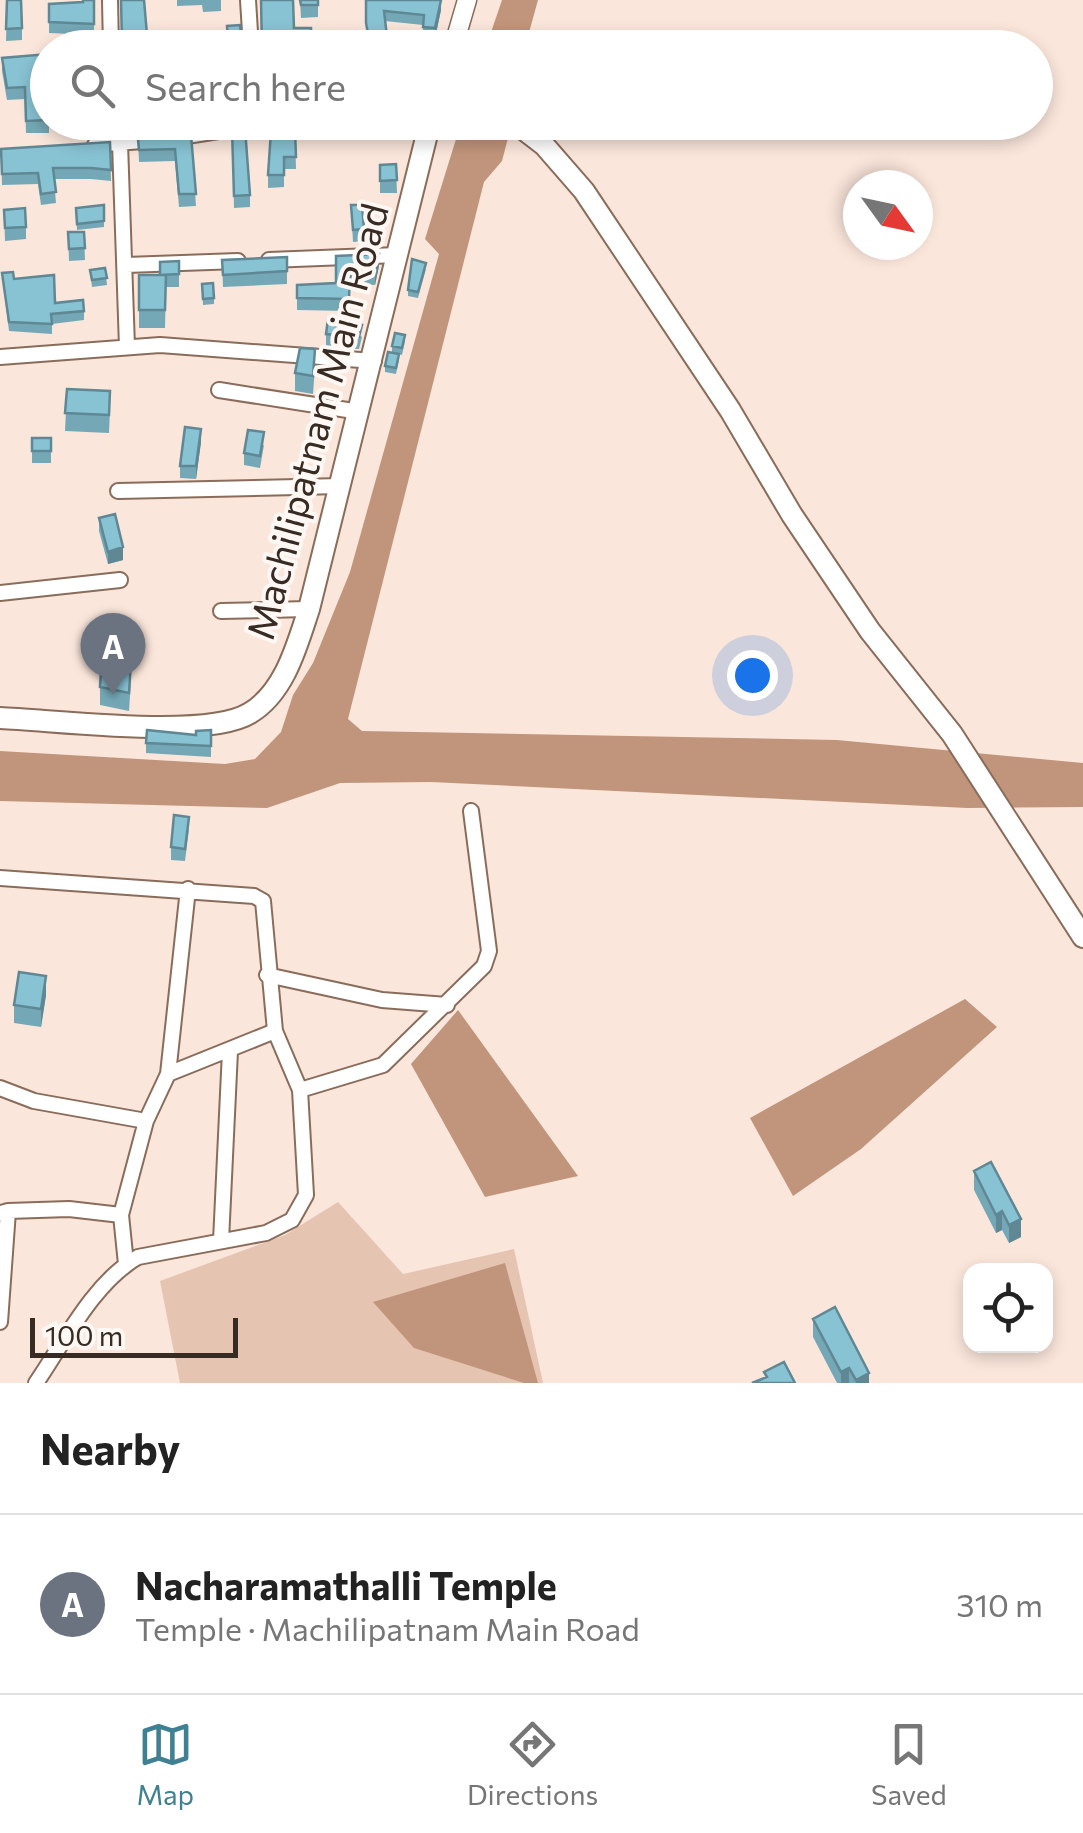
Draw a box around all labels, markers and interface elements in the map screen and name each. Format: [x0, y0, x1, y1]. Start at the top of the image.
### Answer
search box [30, 30, 1053, 140]
icon: search [65, 58, 120, 113]
text: Search here [145, 62, 346, 109]
north arrow [843, 170, 933, 260]
street label: Machilipatnam Main Road [235, 198, 397, 644]
pin: A [80, 612, 146, 695]
your location [727, 650, 778, 701]
map controls [963, 1263, 1053, 1353]
button: locate [963, 1263, 1053, 1353]
scale bar [30, 1313, 238, 1358]
text: 100 m [45, 1318, 123, 1352]
text: Nearby [40, 1422, 180, 1474]
text: Nacharamathalli Temple [135, 1561, 557, 1608]
text: A [61, 1584, 84, 1624]
text: 310 m [956, 1584, 1043, 1624]
text: Temple · Machilipatnam Main Road [135, 1608, 640, 1648]
tab: Map [136, 1717, 194, 1811]
tab: Directions [467, 1717, 598, 1811]
tab: Saved [871, 1717, 947, 1811]

